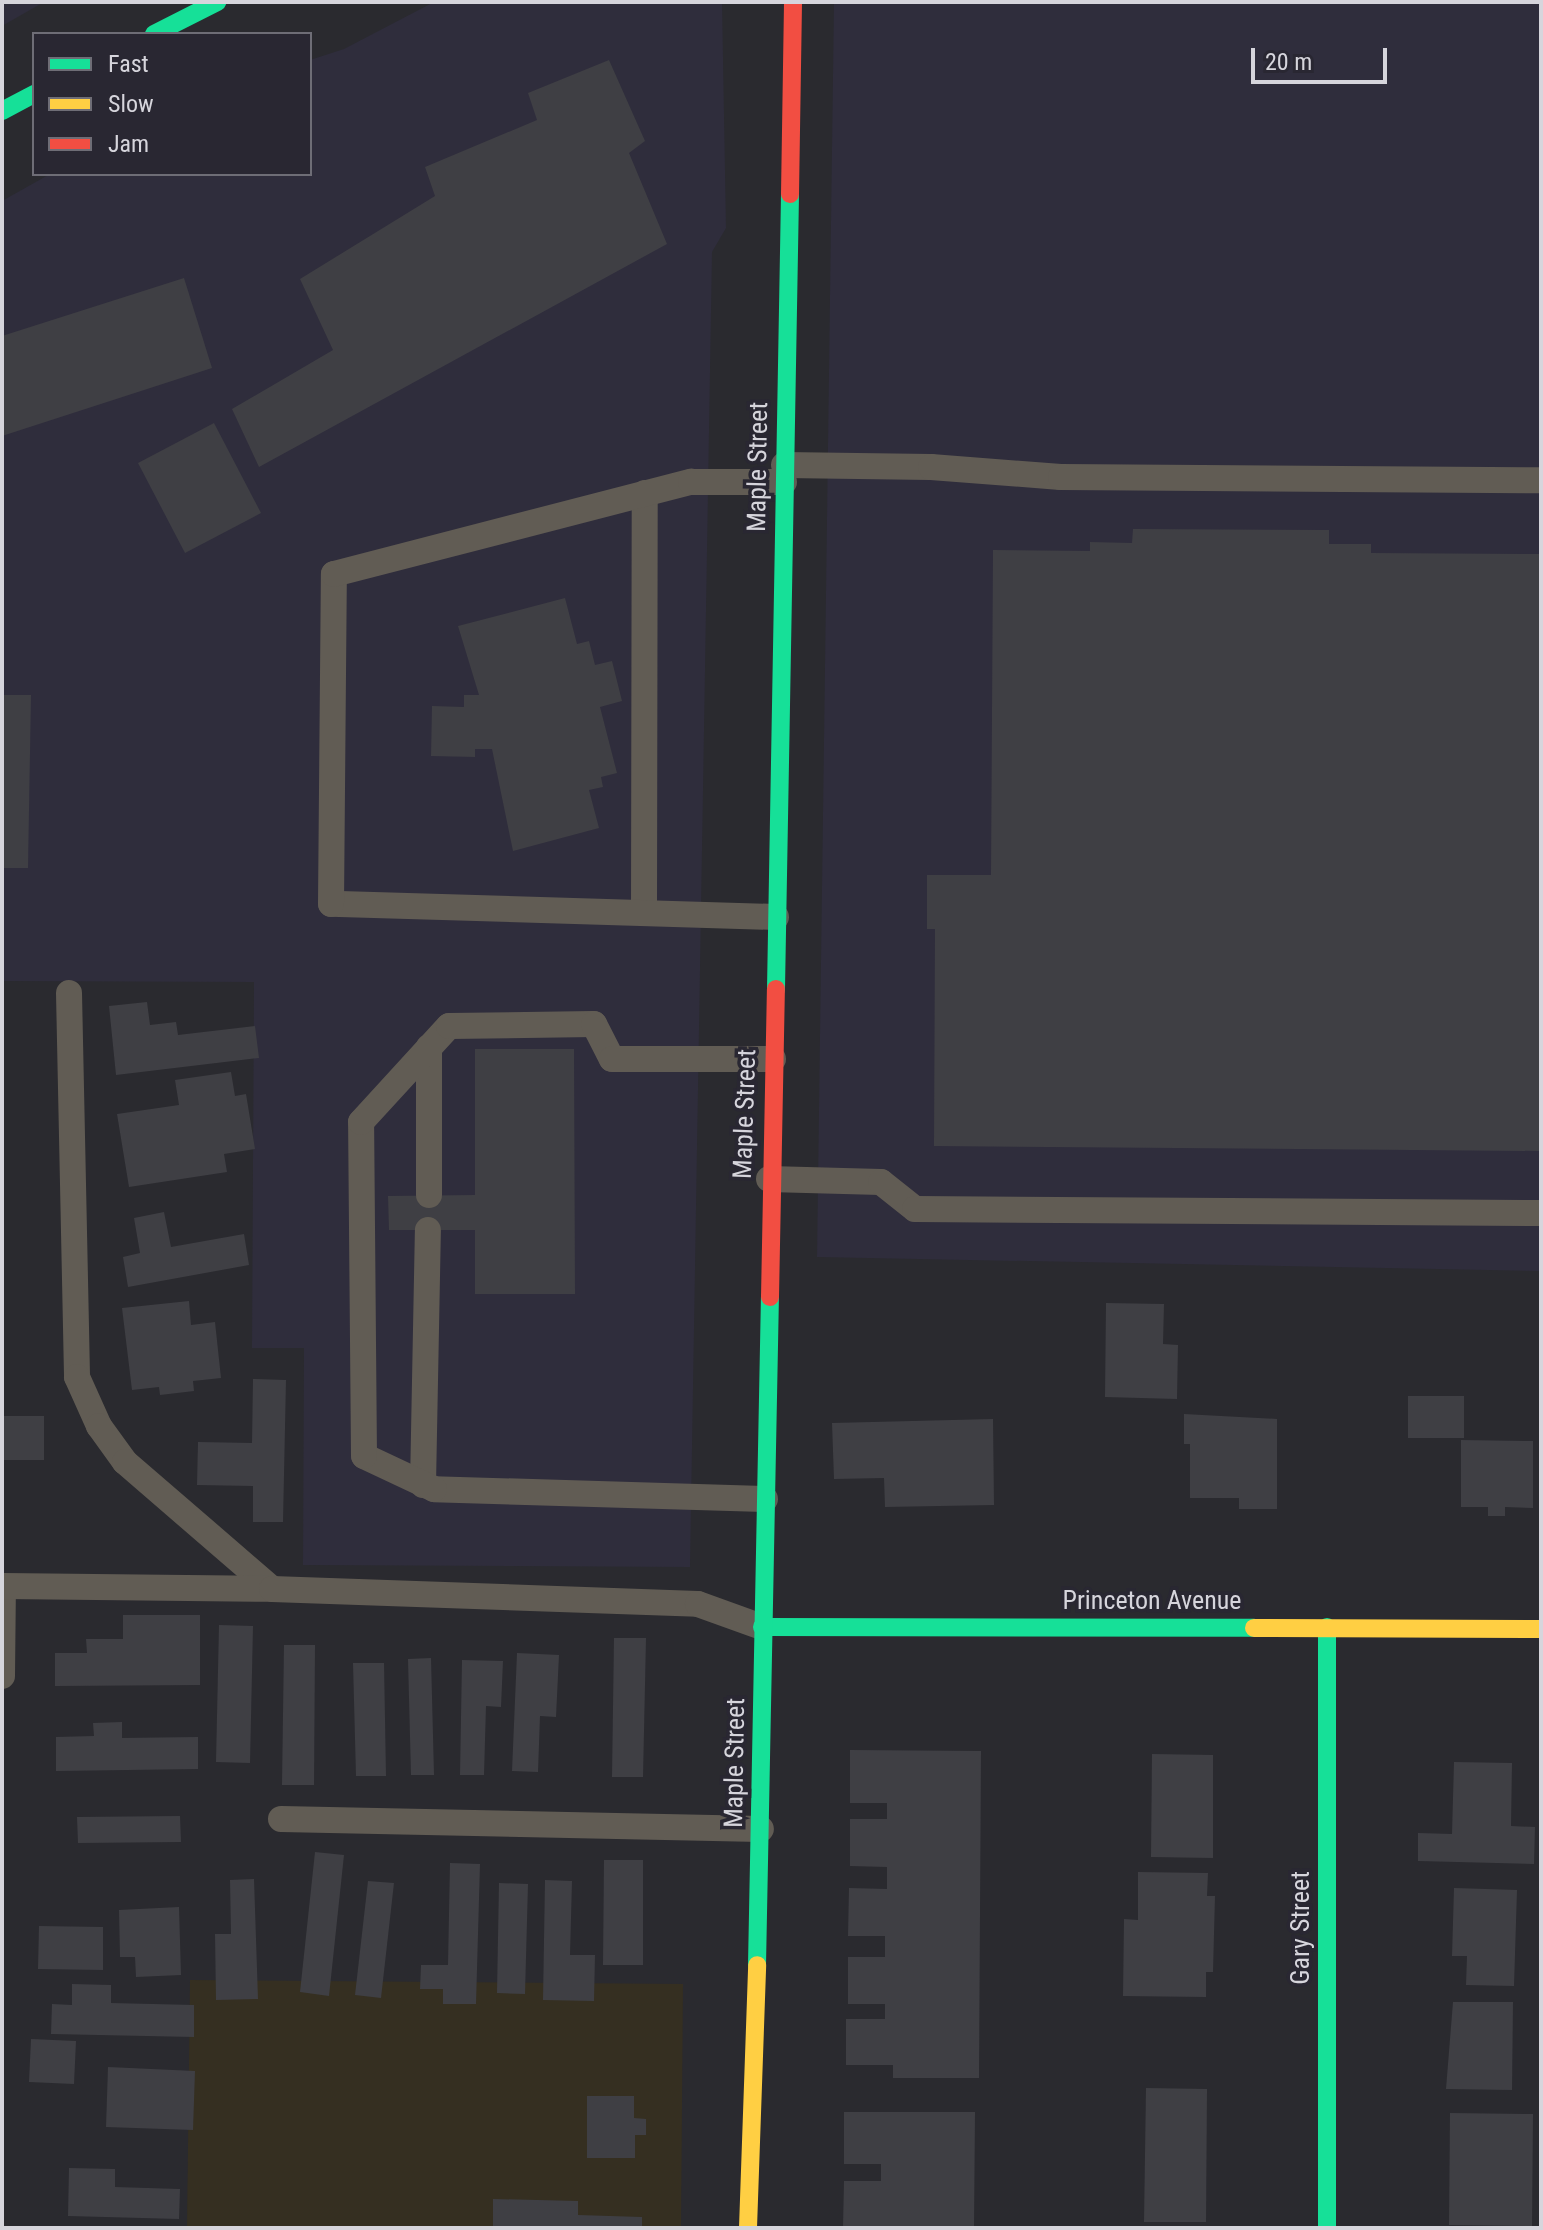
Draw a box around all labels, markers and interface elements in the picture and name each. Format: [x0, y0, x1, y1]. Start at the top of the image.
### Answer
legend [32, 32, 312, 176]
scale bar [1255, 32, 1391, 82]
text: 20 m [1265, 48, 1312, 76]
text: Fast [108, 50, 149, 78]
text: Slow [108, 90, 154, 118]
text: Jam [108, 130, 149, 158]
street label: Maple Street [741, 402, 775, 532]
street label: Maple Street [727, 1049, 763, 1179]
street label: Princeton Avenue [1063, 1585, 1241, 1617]
street label: Maple Street [718, 1698, 752, 1828]
street label: Gary Street [1285, 1871, 1317, 1985]

